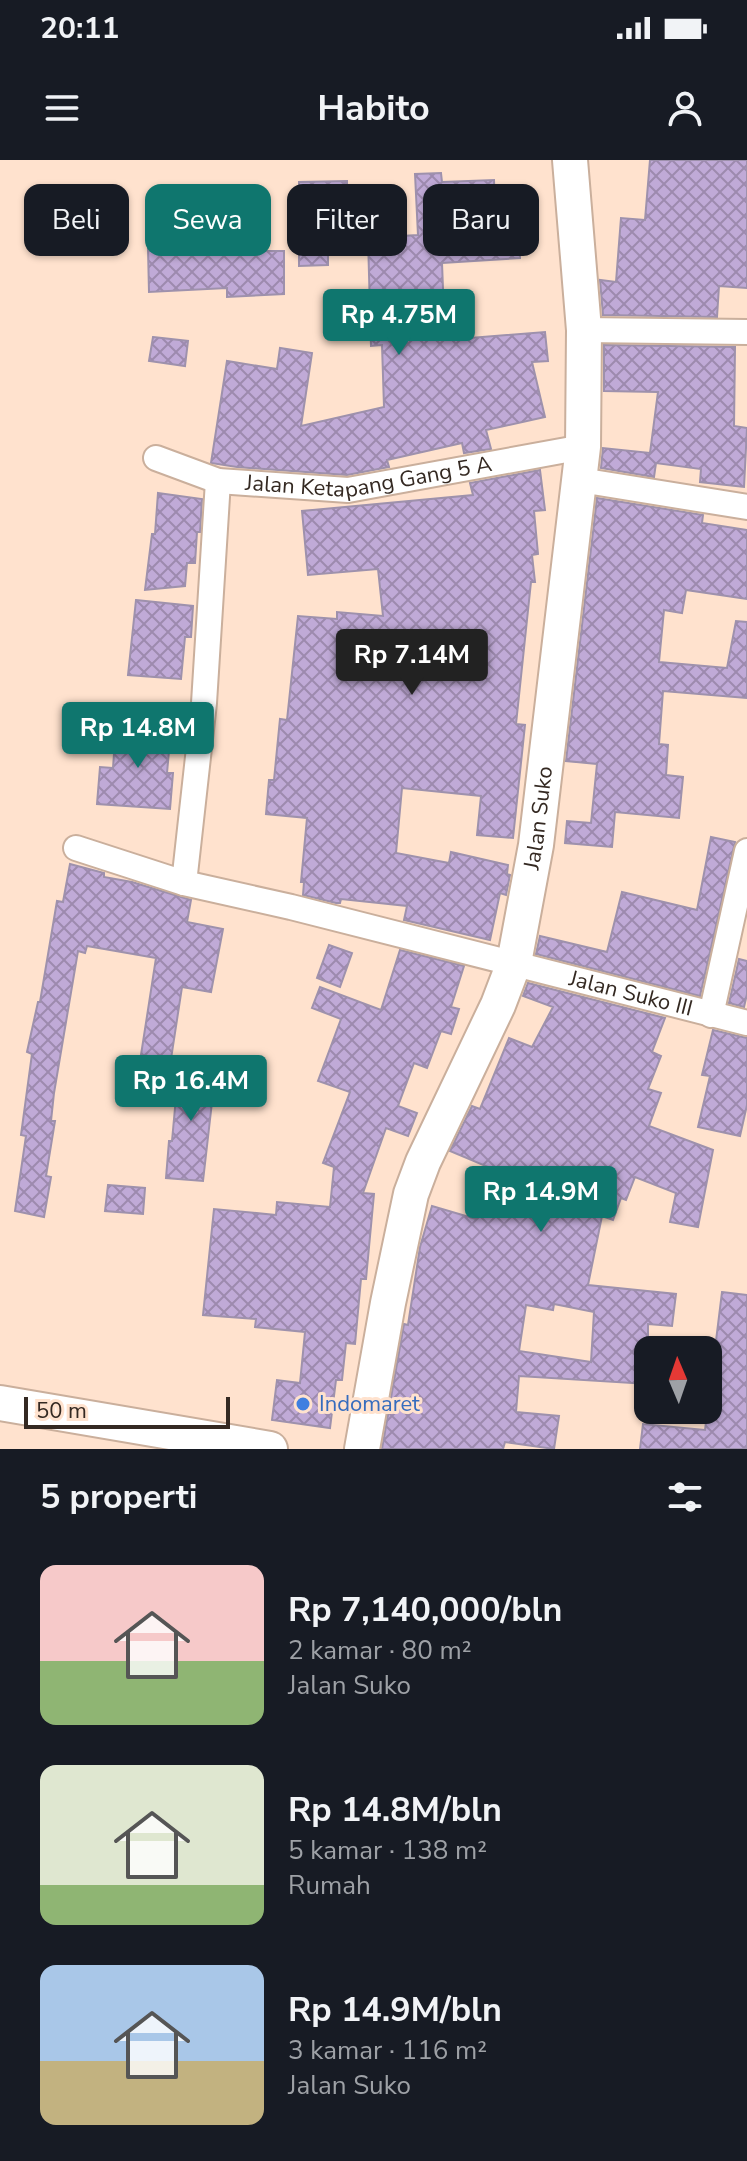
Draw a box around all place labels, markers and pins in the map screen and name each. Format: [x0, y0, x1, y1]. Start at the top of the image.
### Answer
pin: Rp 4.75M [316, 289, 482, 357]
pin: Rp 7.14M [329, 629, 495, 697]
pin: Rp 14.8M [55, 702, 221, 770]
pin: Rp 16.4M [108, 1055, 274, 1123]
pin: Rp 14.9M [458, 1166, 624, 1234]
place label: Indomaret [319, 1389, 420, 1419]
marker: Indomaret [294, 1395, 312, 1413]

